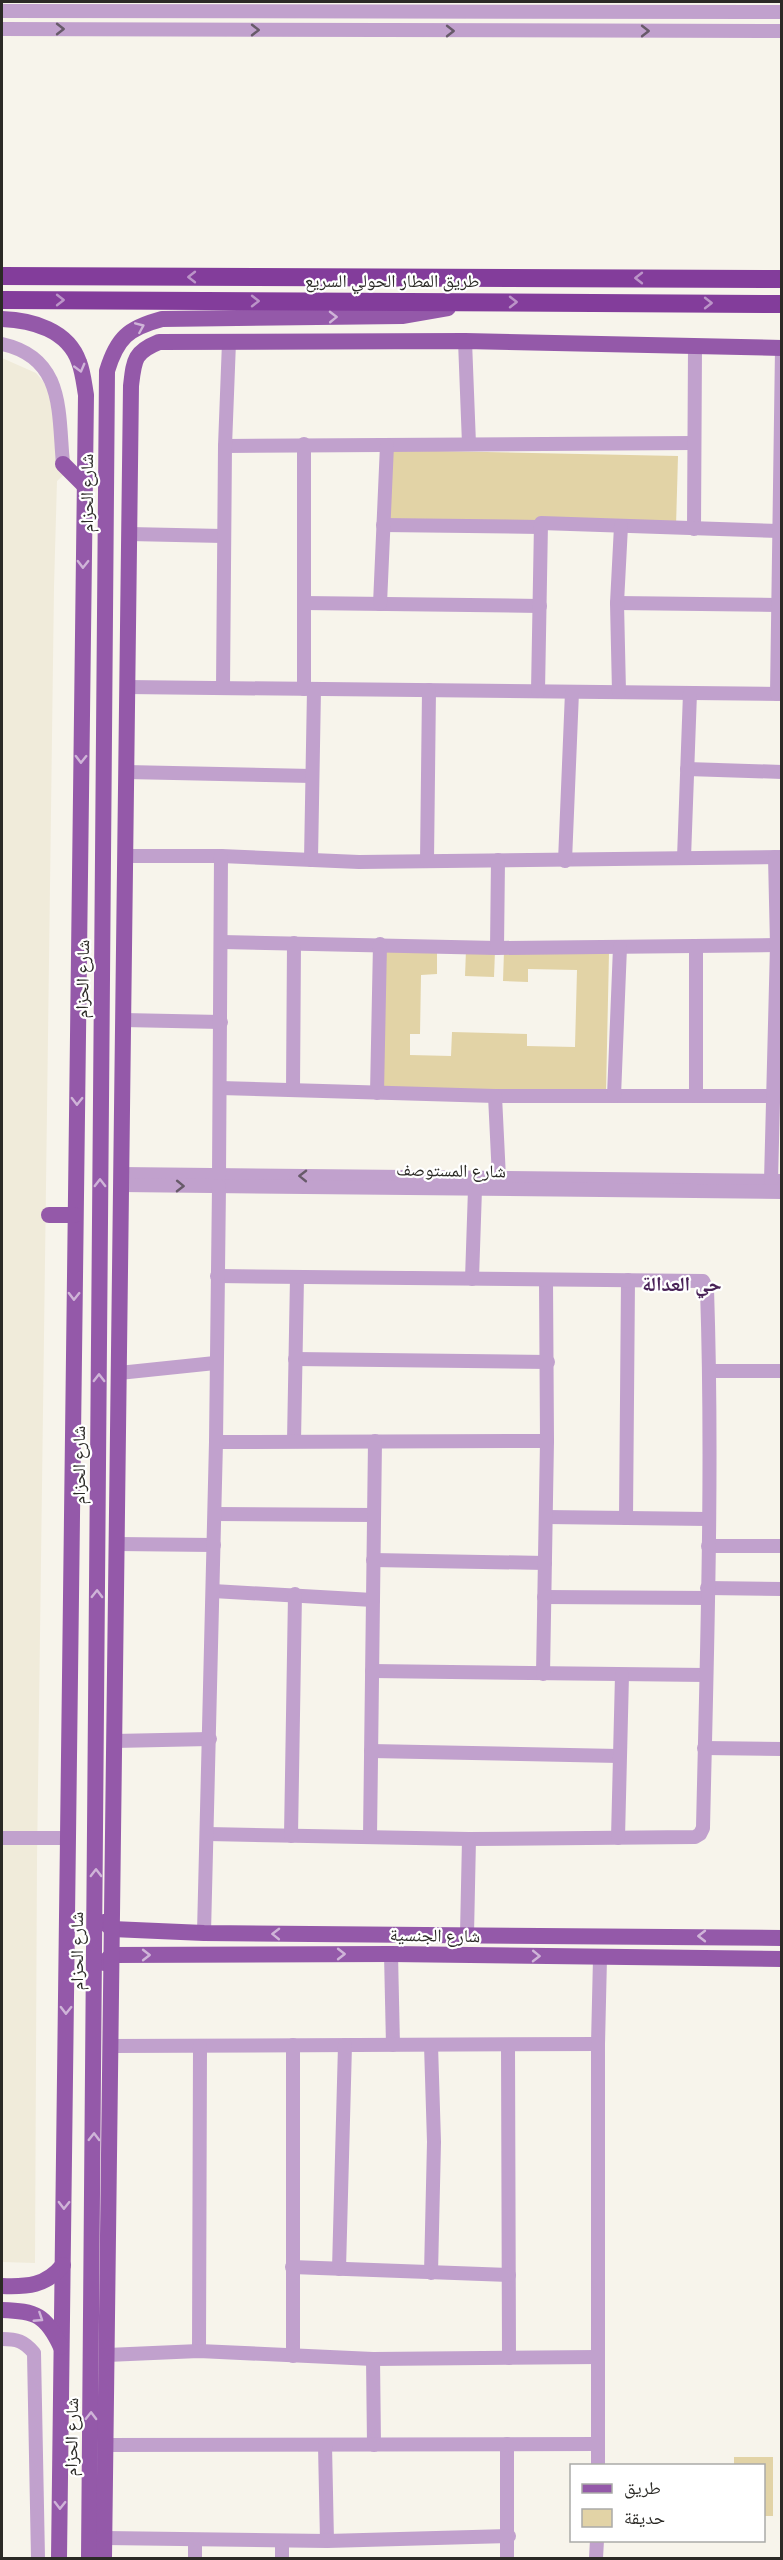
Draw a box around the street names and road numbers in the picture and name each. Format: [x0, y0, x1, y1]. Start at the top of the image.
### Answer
street label: طريق المطار الحولي السريع [305, 269, 479, 295]
street label: شارع الحزام [75, 454, 99, 532]
street label: شارع الحزام [70, 939, 95, 1019]
street label: شارع المستوصف [396, 1158, 506, 1182]
street label: شارع الحزام [67, 1426, 91, 1504]
street label: شارع الحزام [65, 1912, 89, 1990]
street label: شارع الجنسية [390, 1923, 480, 1947]
street label: شارع الحزام [59, 2397, 84, 2477]

